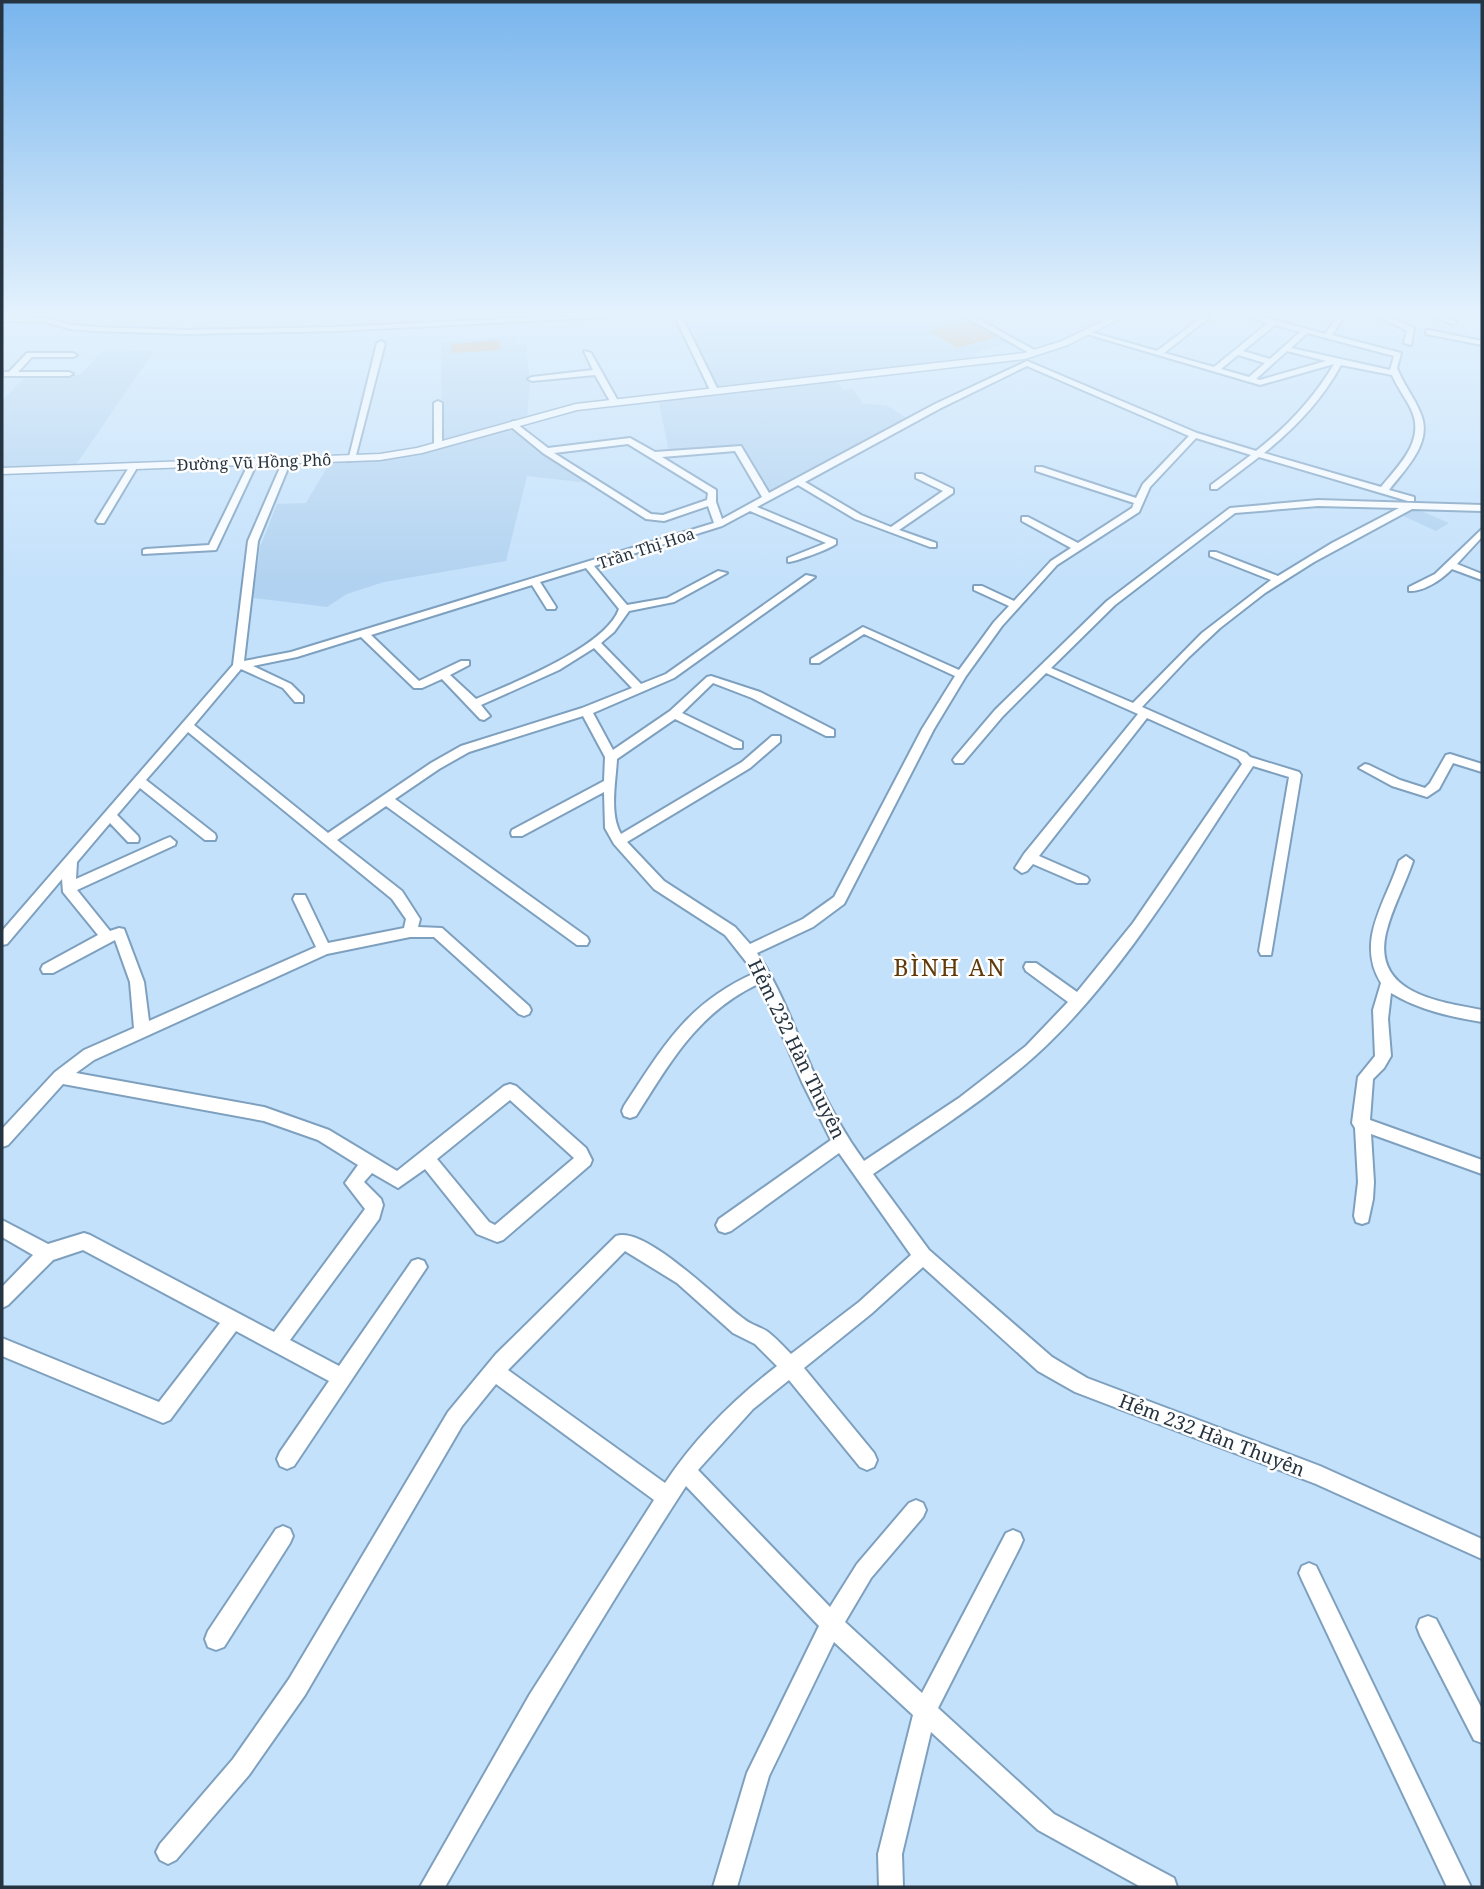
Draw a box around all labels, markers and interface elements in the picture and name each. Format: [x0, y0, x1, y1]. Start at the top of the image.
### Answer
street label: Đường Vũ Hồng Phô [176, 448, 332, 476]
street label: Trần Thị Hoa [595, 522, 697, 574]
district label: BÌNH AN [893, 951, 1007, 983]
street label: Hẻm 232 Hàn Thuyên [742, 955, 852, 1143]
street label: Hẻm 232 Hàn Thuyên [1115, 1388, 1309, 1482]

